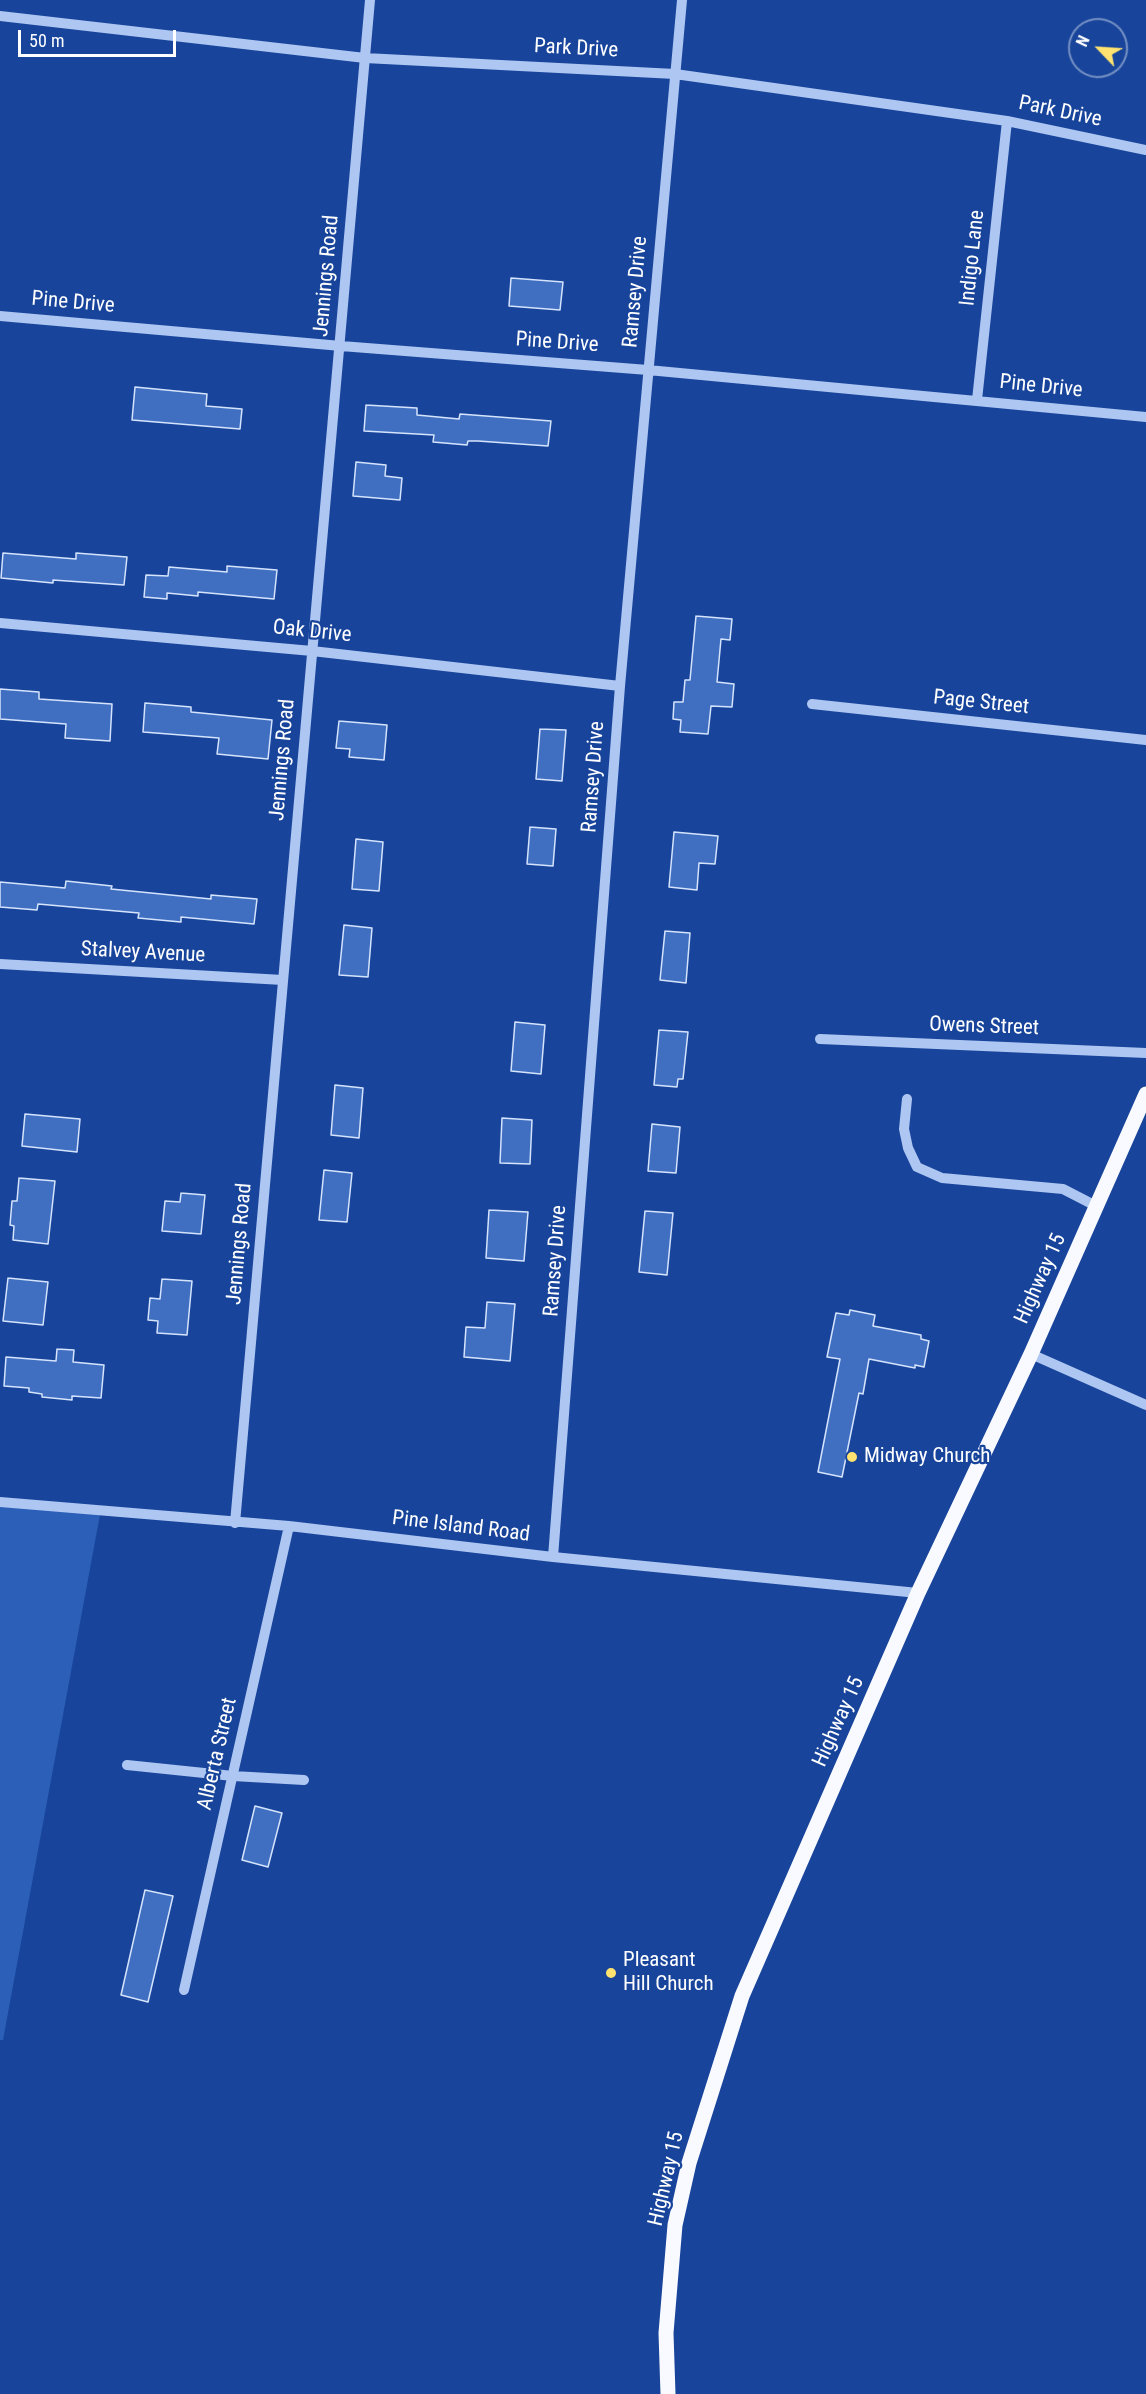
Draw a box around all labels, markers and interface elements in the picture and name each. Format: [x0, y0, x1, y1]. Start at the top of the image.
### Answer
scale bar [21, 18, 178, 56]
north arrow [1068, 18, 1128, 78]
text: 50 m [29, 30, 64, 51]
text: N [1072, 33, 1094, 49]
street label: Park Drive [533, 34, 619, 64]
street label: Park Drive [1016, 91, 1104, 133]
street label: Indigo Lane [955, 209, 991, 307]
street label: Jennings Road [309, 214, 345, 338]
street label: Ramsey Drive [619, 235, 653, 349]
street label: Pine Drive [30, 287, 116, 319]
street label: Pine Drive [515, 328, 599, 358]
street label: Pine Drive [998, 370, 1084, 404]
street label: Oak Drive [271, 615, 353, 649]
street label: Page Street [932, 685, 1030, 721]
street label: Jennings Road [265, 698, 301, 822]
street label: Ramsey Drive [578, 720, 610, 834]
street label: Stalvey Avenue [80, 937, 206, 969]
street label: Owens Street [929, 1012, 1039, 1042]
street label: Jennings Road [222, 1182, 258, 1306]
street label: Ramsey Drive [540, 1204, 572, 1318]
street label: Highway 15 [1010, 1230, 1072, 1328]
place label: Midway Church [864, 1444, 990, 1470]
marker: Midway Church [845, 1450, 859, 1464]
street label: Pine Island Road [391, 1506, 531, 1548]
street label: Highway 15 [808, 1673, 870, 1771]
street label: Alberta Street [193, 1695, 243, 1813]
place label: Pleasant Hill Church [623, 1948, 714, 1998]
marker: Pleasant Hill Church [604, 1966, 618, 1980]
street label: Highway 15 [644, 2129, 690, 2229]

